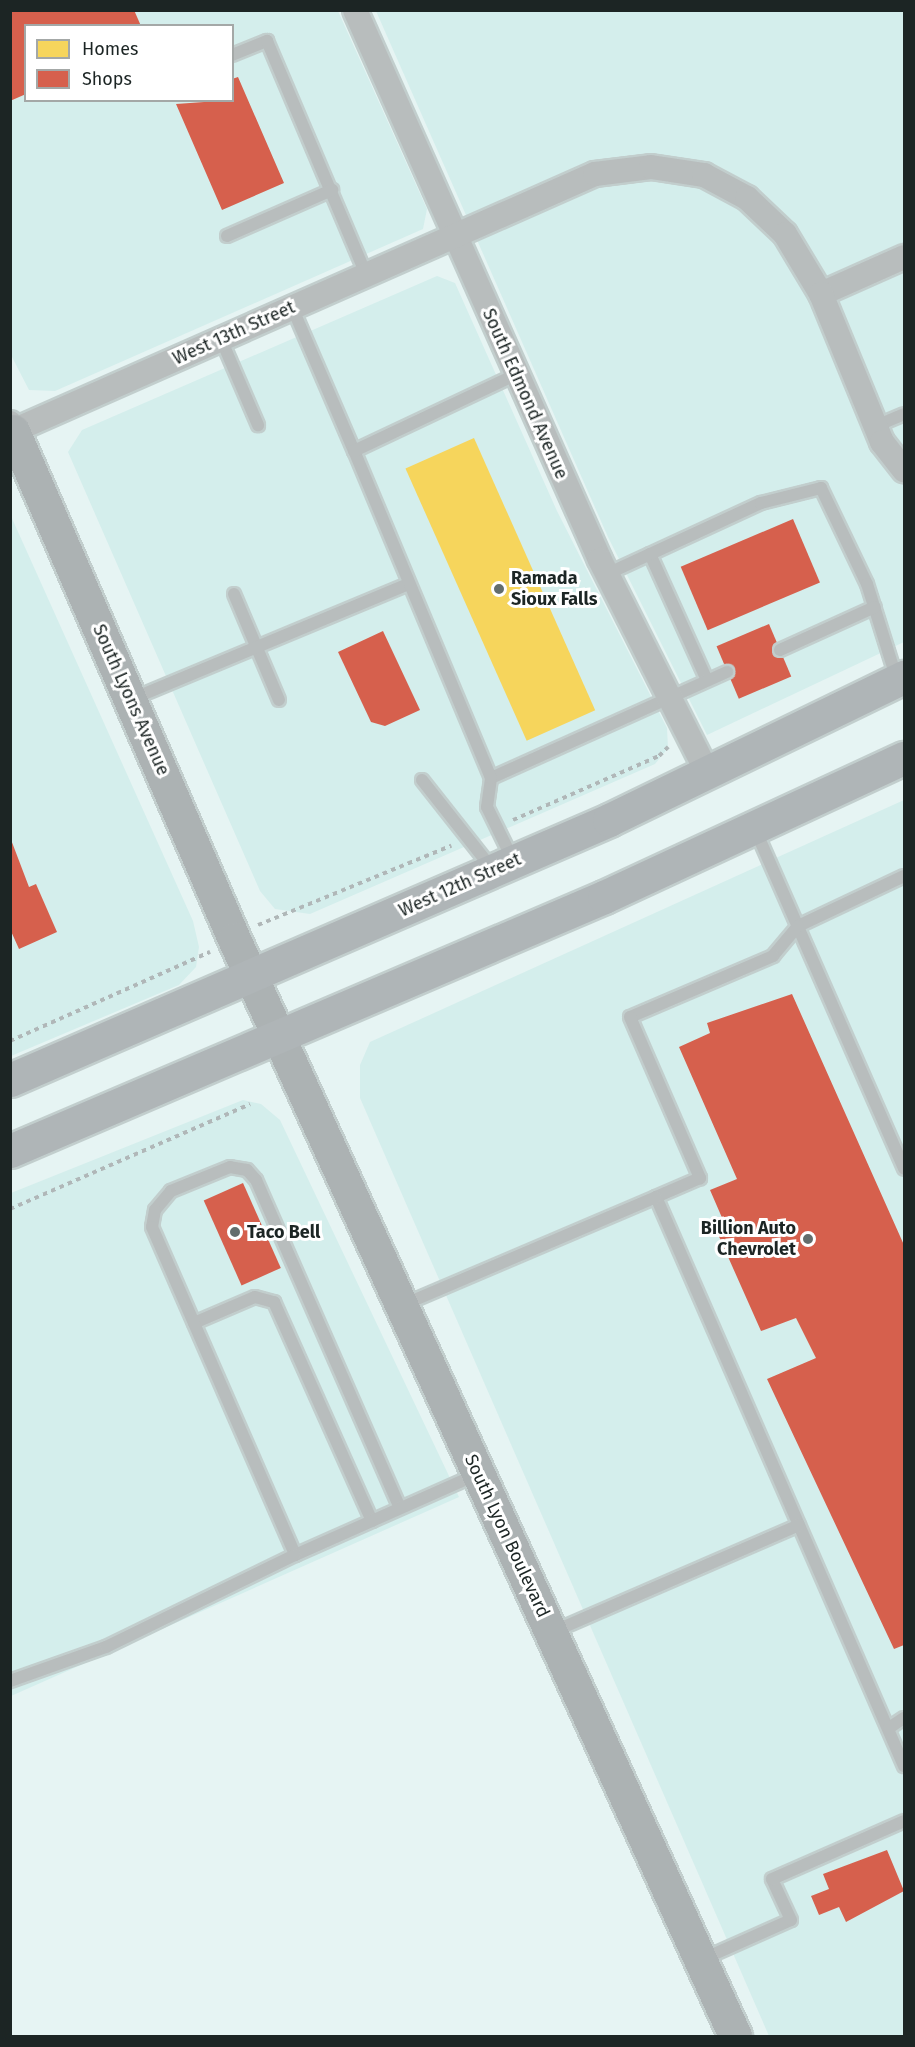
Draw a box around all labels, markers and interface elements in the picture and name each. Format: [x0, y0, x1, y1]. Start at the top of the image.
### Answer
legend [24, 24, 234, 102]
text: Homes [82, 38, 138, 60]
text: Shops [82, 68, 132, 90]
street label: West 13th Street [169, 296, 299, 370]
street label: South Edmond Avenue [478, 305, 572, 483]
place label: Ramada Sioux Falls [511, 568, 597, 610]
marker: Ramada Sioux Falls [492, 582, 506, 596]
street label: South Lyons Avenue [88, 621, 174, 779]
street label: West 12th Street [396, 848, 524, 922]
place label: Billion Auto Chevrolet [701, 1218, 796, 1260]
place label: Taco Bell [247, 1221, 320, 1243]
marker: Taco Bell [228, 1225, 242, 1239]
marker: Billion Auto Chevrolet [801, 1232, 815, 1246]
street label: South Lyon Boulevard [460, 1451, 554, 1621]

